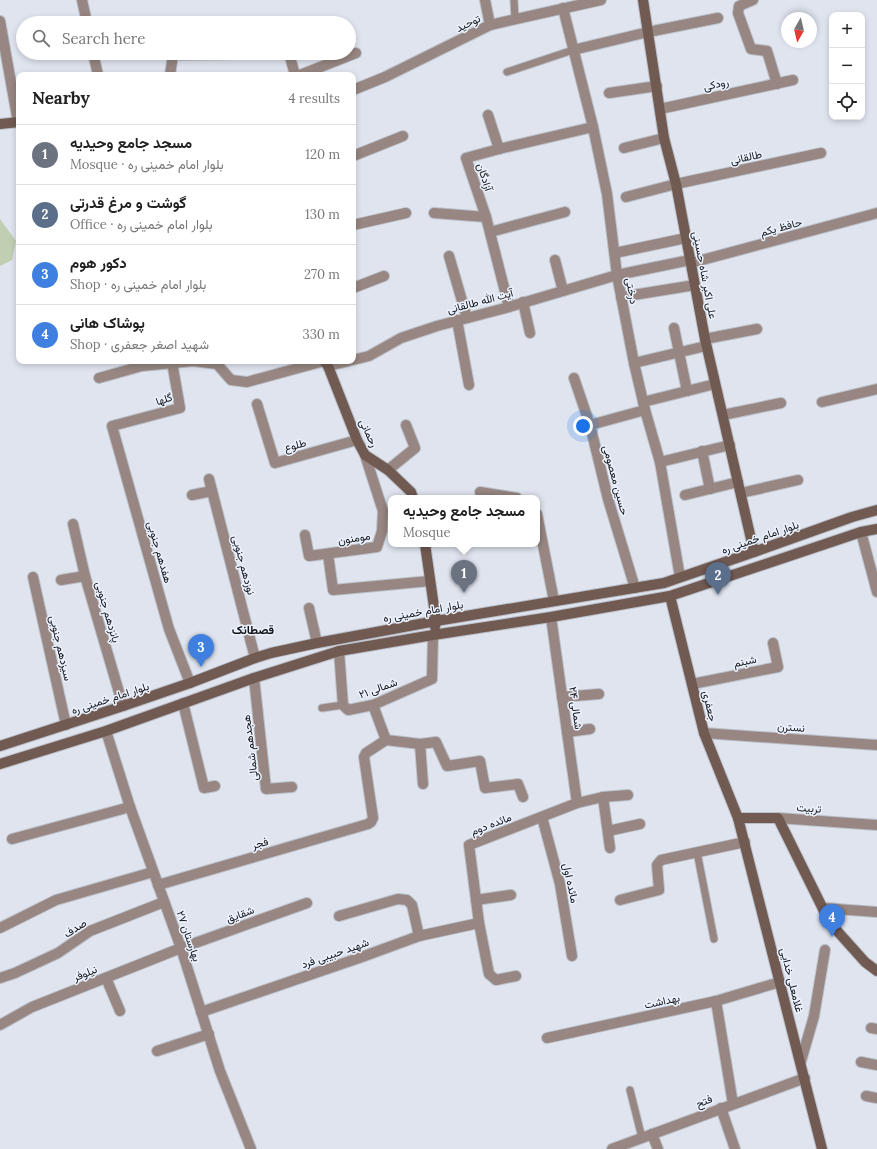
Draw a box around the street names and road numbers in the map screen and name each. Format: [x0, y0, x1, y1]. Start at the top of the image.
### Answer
street label: توحید [453, 11, 483, 35]
street label: رودکی [702, 74, 730, 94]
street label: طالقانی [729, 147, 763, 167]
street label: آزادگان [474, 161, 497, 194]
street label: حافظ یکم [759, 215, 804, 240]
street label: علی اکبر شاه حسینی [690, 230, 720, 320]
street label: درختی [623, 277, 641, 305]
street label: آیت الله طالقانی [446, 285, 516, 317]
street label: گلها [154, 390, 174, 408]
street label: رحمانی [356, 417, 382, 450]
street label: طلوع [282, 435, 308, 456]
street label: حسین معصومی [600, 444, 632, 516]
street label: بلوار امام خمینی ره [719, 517, 801, 558]
street label: هفدهم جنوبی [144, 519, 176, 585]
street label: مومنون [337, 529, 371, 547]
street label: نوزدهم جنوبی [228, 534, 259, 597]
street label: پانزدهم جنوبی [92, 580, 123, 644]
street label: بلوار امام خمینی ره [382, 597, 464, 626]
street label: سیزدهم جنوبی [46, 614, 75, 683]
street label: شبنم [732, 652, 758, 671]
street label: ۲۱ شمالی [357, 674, 399, 701]
street label: بلوار امام خمینی ره [69, 679, 151, 718]
street label: ۲۴ شمالی [566, 686, 586, 731]
street label: جعفری [700, 689, 720, 723]
street label: هجدهم شمالی [239, 714, 262, 782]
street label: نسترن [777, 719, 805, 735]
street label: تربیت [796, 800, 822, 816]
street label: مائده دوم [469, 810, 514, 839]
street label: فجر [249, 834, 270, 852]
street label: مائده اول [560, 862, 582, 904]
street label: شقایق [224, 902, 256, 926]
street label: بهارستان ۲۷ [174, 909, 204, 963]
street label: صدف [61, 916, 89, 940]
street label: شهید حبیبی فرد [299, 935, 371, 971]
street label: غلامعلی خدایی [777, 946, 807, 1014]
street label: نیلوفر [70, 962, 99, 985]
street label: بهداشت [643, 990, 681, 1012]
street label: فتح [694, 1092, 715, 1111]

